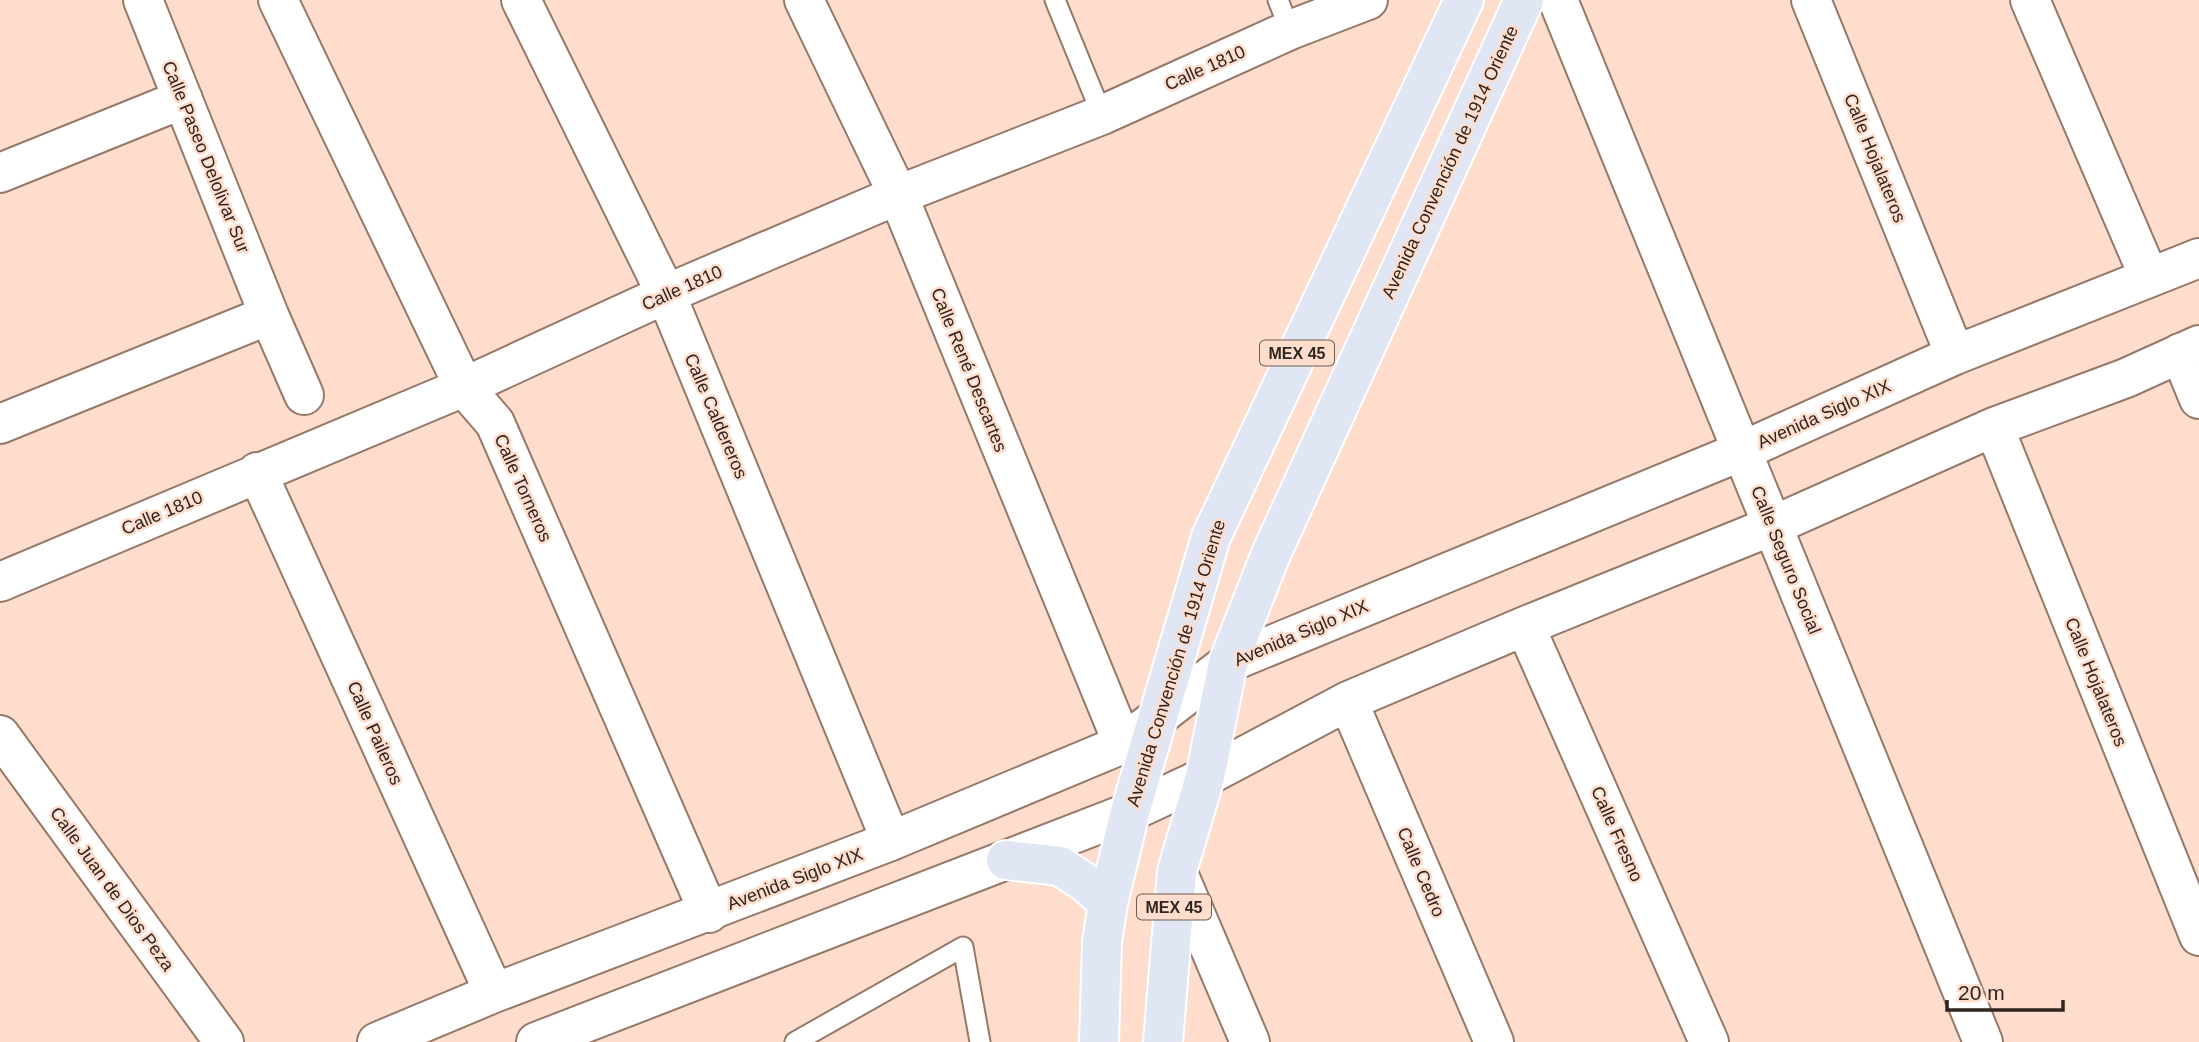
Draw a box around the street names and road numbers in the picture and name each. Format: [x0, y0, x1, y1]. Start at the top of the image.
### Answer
street label: Avenida Convención de 1914 Oriente [1378, 22, 1522, 302]
street label: Calle 1810 [1162, 41, 1248, 95]
street label: Calle Paseo Delolivar Sur [158, 58, 254, 256]
street label: Calle Hojalateros [1840, 91, 1910, 225]
street label: Calle 1810 [639, 261, 725, 315]
street label: Calle René Descartes [927, 285, 1011, 455]
road number: MEX 45 [1260, 340, 1334, 366]
street label: Calle Caldereros [681, 350, 751, 482]
street label: Avenida Siglo XIX [1754, 376, 1894, 452]
street label: Calle Torneros [490, 431, 556, 545]
street label: Calle Seguro Social [1747, 483, 1825, 637]
street label: Calle 1810 [118, 487, 206, 539]
street label: Avenida Convención de 1914 Oriente [1123, 517, 1229, 809]
street label: Avenida Siglo XIX [1231, 596, 1371, 670]
street label: Calle Hojalateros [2061, 615, 2131, 749]
street label: Calle Paileros [343, 678, 407, 788]
street label: Calle Fresno [1587, 783, 1647, 885]
street label: Calle Juan de Dios Peza [46, 803, 179, 975]
street label: Calle Cedro [1393, 824, 1449, 920]
street label: Avenida Siglo XIX [724, 844, 866, 914]
road number: MEX 45 [1137, 894, 1211, 920]

